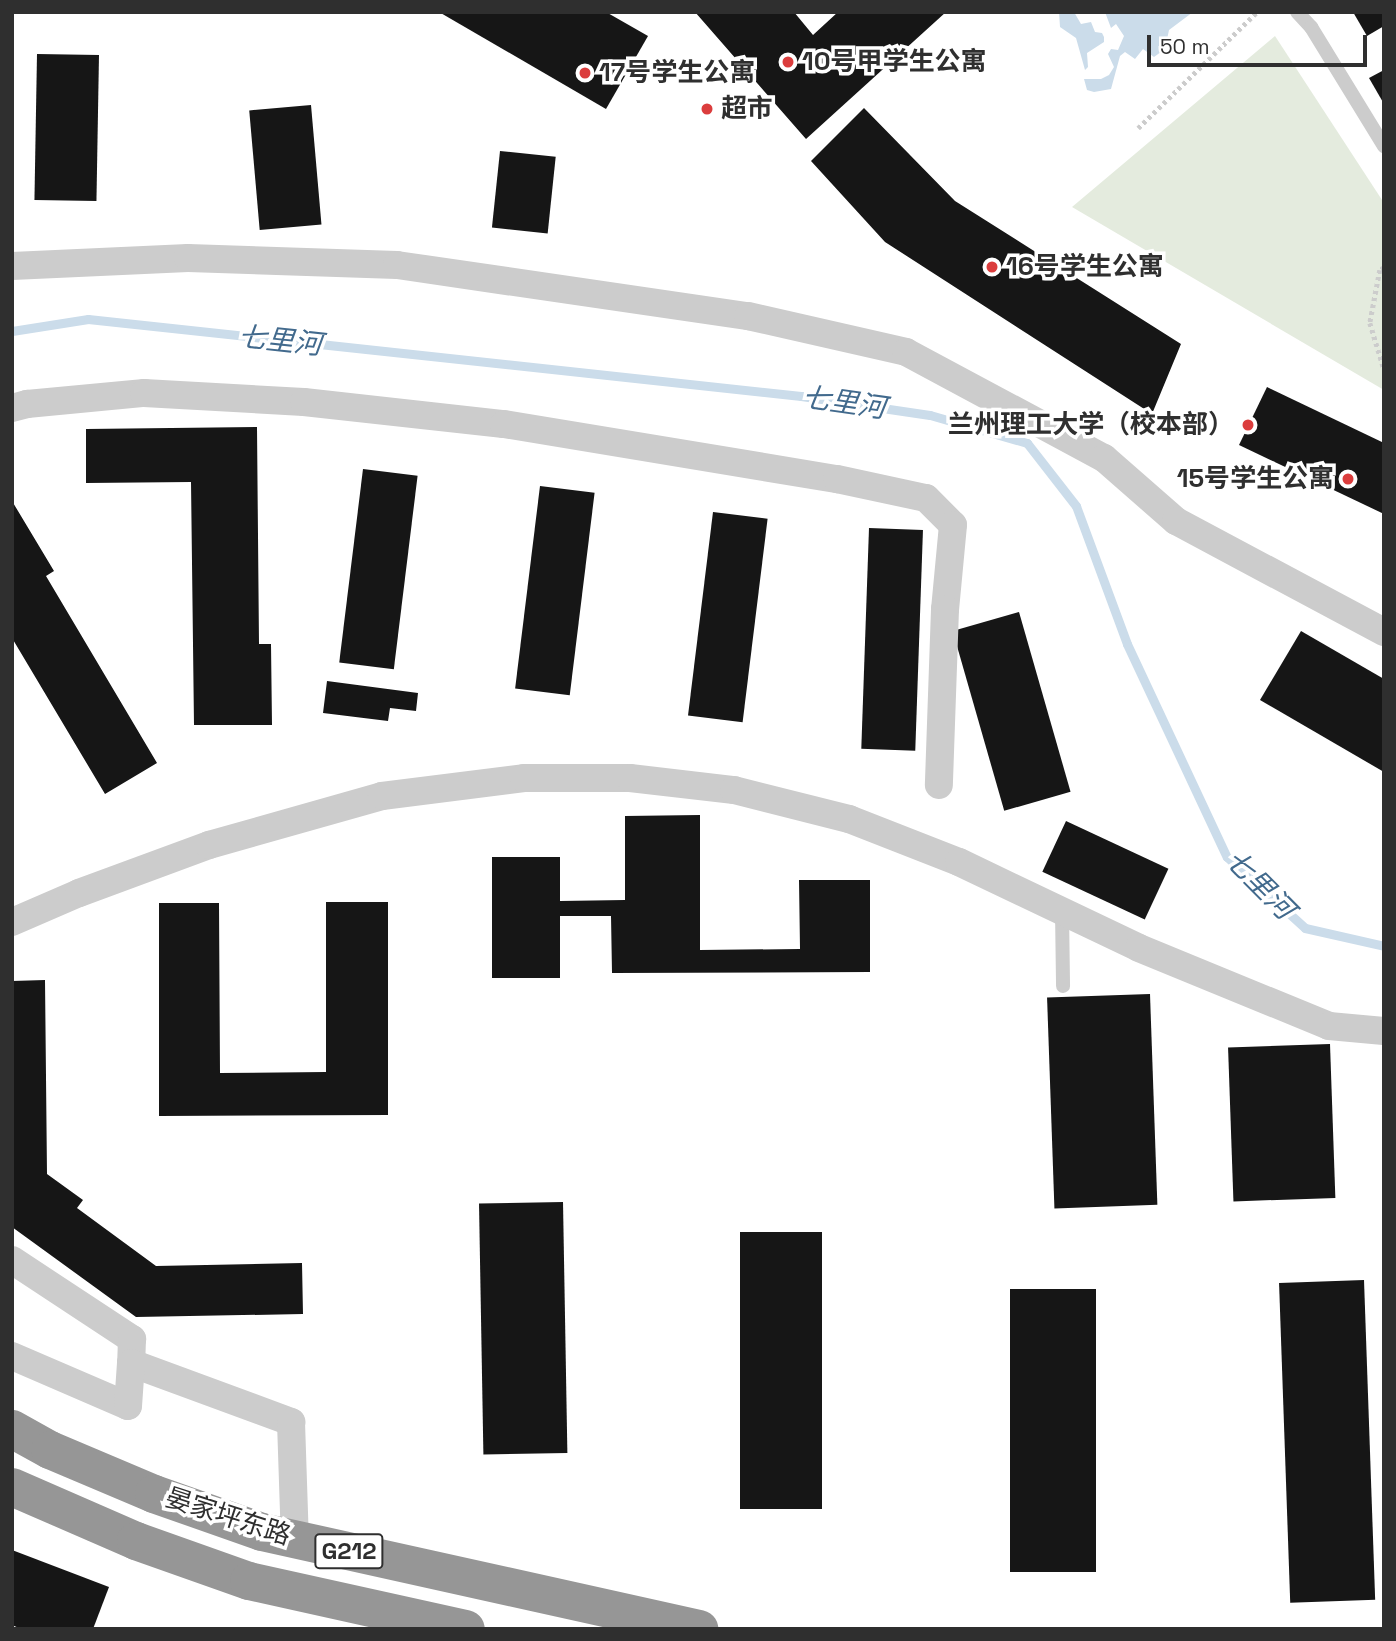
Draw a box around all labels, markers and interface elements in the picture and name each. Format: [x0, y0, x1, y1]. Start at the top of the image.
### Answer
scale bar [1151, 21, 1372, 65]
text: 50 m [1160, 33, 1210, 60]
place label: 10号甲学生公寓 [802, 46, 987, 78]
marker: 10号甲学生公寓 [780, 54, 796, 70]
place label: 17号学生公寓 [599, 57, 755, 89]
marker: 17号学生公寓 [577, 65, 593, 81]
place label: 超市 [721, 93, 773, 125]
marker: 超市 [699, 101, 715, 117]
place label: 16号学生公寓 [1006, 251, 1164, 283]
marker: 16号学生公寓 [984, 259, 1000, 275]
water label: 七里河 [236, 319, 324, 361]
water label: 七里河 [800, 380, 888, 424]
place label: 兰州理工大学（校本部） [948, 409, 1234, 441]
marker: 兰州理工大学（校本部） [1240, 417, 1256, 433]
place label: 15号学生公寓 [1177, 463, 1334, 495]
marker: 15号学生公寓 [1340, 471, 1356, 487]
water label: 七里河 [1218, 842, 1302, 926]
street label: 晏家坪东路 [161, 1482, 295, 1552]
road number: G212 [314, 1531, 384, 1572]

